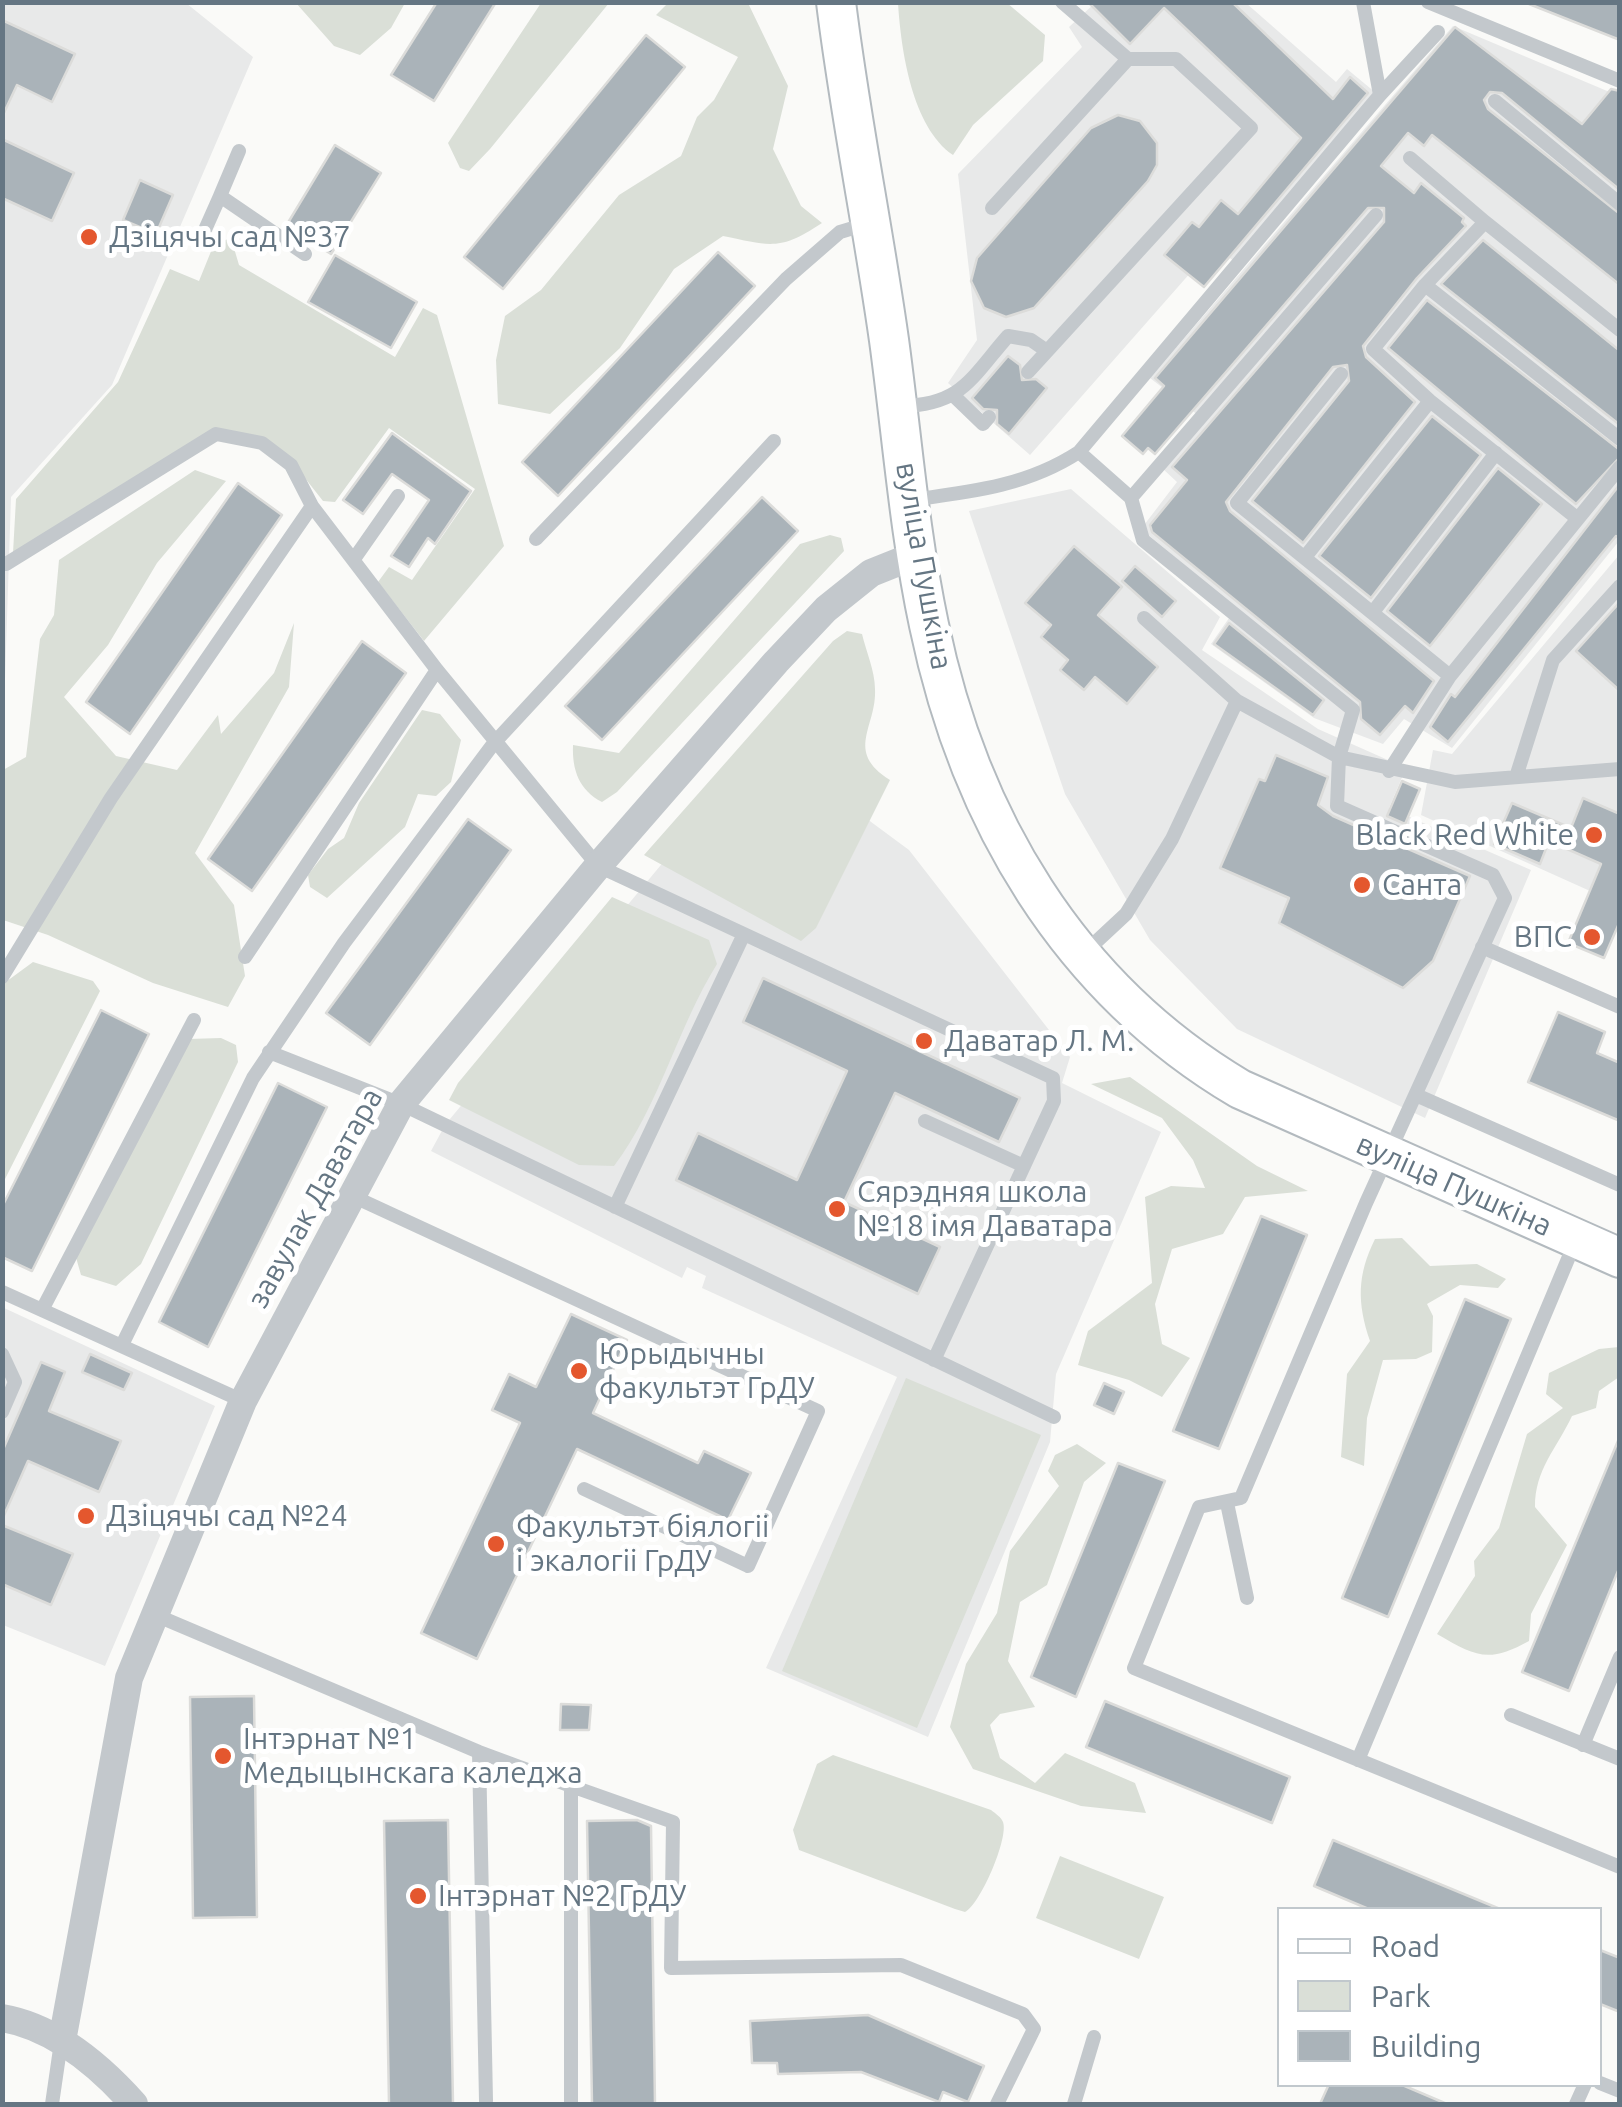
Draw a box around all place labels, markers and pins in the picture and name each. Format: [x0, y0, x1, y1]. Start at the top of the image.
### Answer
place label: Дзіцячы сад №37 [109, 219, 351, 255]
marker: Дзіцячы сад №37 [78, 226, 100, 248]
place label: Black Red White [1356, 817, 1574, 853]
marker: Black Red White [1583, 824, 1605, 846]
place label: Санта [1382, 867, 1462, 903]
marker: Санта [1351, 874, 1373, 896]
place label: ВПС [1514, 919, 1572, 955]
marker: ВПС [1581, 926, 1603, 948]
place label: Даватар Л. М. [944, 1023, 1134, 1059]
marker: Даватар Л. М. [913, 1030, 935, 1052]
place label: Сярэдняя школа №18 імя Даватара [857, 1174, 1113, 1244]
marker: Сярэдняя школа №18 імя Даватара [826, 1198, 848, 1220]
place label: Юрыдычны факультэт ГрДУ [599, 1336, 815, 1406]
marker: Юрыдычны факультэт ГрДУ [568, 1360, 590, 1382]
place label: Дзіцячы сад №24 [106, 1498, 348, 1534]
marker: Дзіцячы сад №24 [75, 1505, 97, 1527]
place label: Факультэт біялогіі і экалогіі ГрДУ [516, 1509, 769, 1580]
marker: Факультэт біялогіі і экалогіі ГрДУ [485, 1533, 507, 1555]
place label: Інтэрнат №1 Медыцынскага каледжа [243, 1721, 583, 1792]
marker: Інтэрнат №1 Медыцынскага каледжа [212, 1745, 234, 1767]
place label: Інтэрнат №2 ГрДУ [438, 1878, 686, 1914]
marker: Інтэрнат №2 ГрДУ [407, 1885, 429, 1907]

